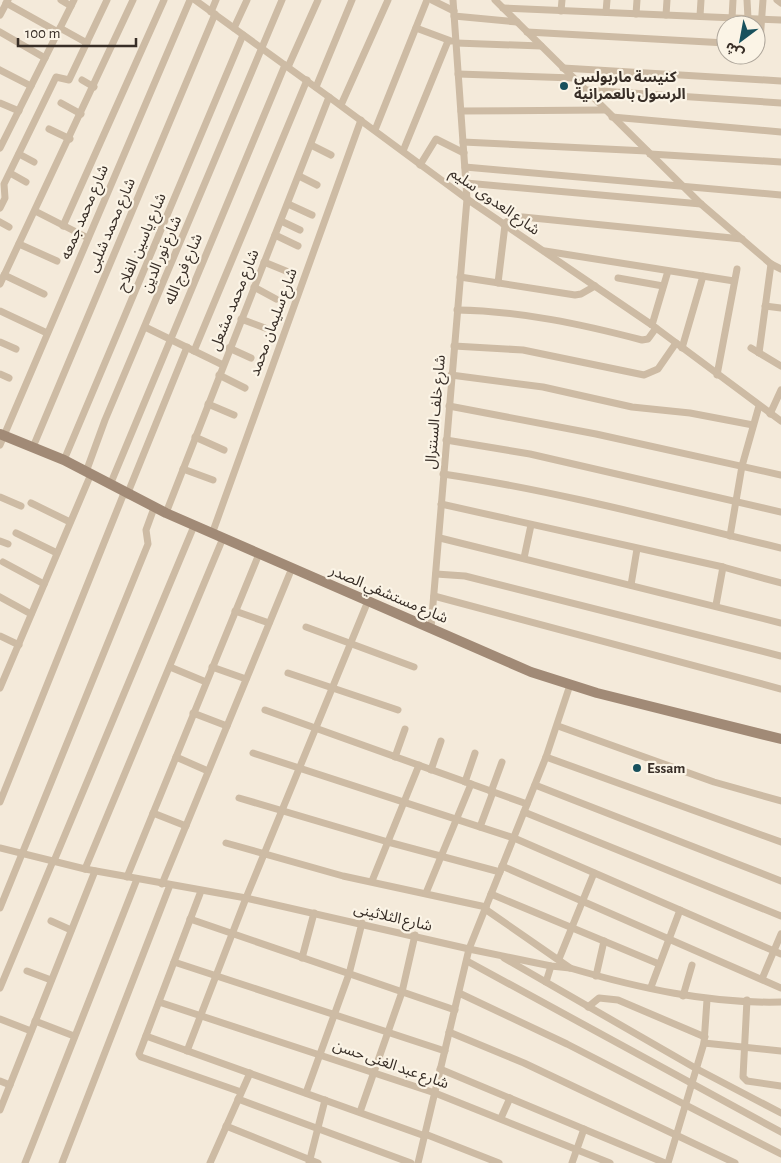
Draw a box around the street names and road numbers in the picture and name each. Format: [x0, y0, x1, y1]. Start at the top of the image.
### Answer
street label: شارع محمد جمعه [58, 163, 115, 263]
street label: شارع العدوى سليم [445, 165, 543, 241]
street label: شارع محمد شلبى [85, 176, 142, 276]
street label: شارع ياسين الفلاح [114, 191, 173, 295]
street label: شارع نور الدين [139, 213, 188, 296]
street label: شارع فرج الله [162, 231, 209, 309]
street label: شارع محمد مشعل [207, 247, 265, 354]
street label: شارع سليمان محمد [247, 266, 304, 379]
street label: شارع خلف السنترال [423, 354, 452, 470]
street label: شارع مستشفي الصدر [325, 562, 450, 630]
street label: شارع الثلاثينى [351, 901, 434, 938]
street label: شارع عبد الغنى حسن [330, 1038, 451, 1095]

